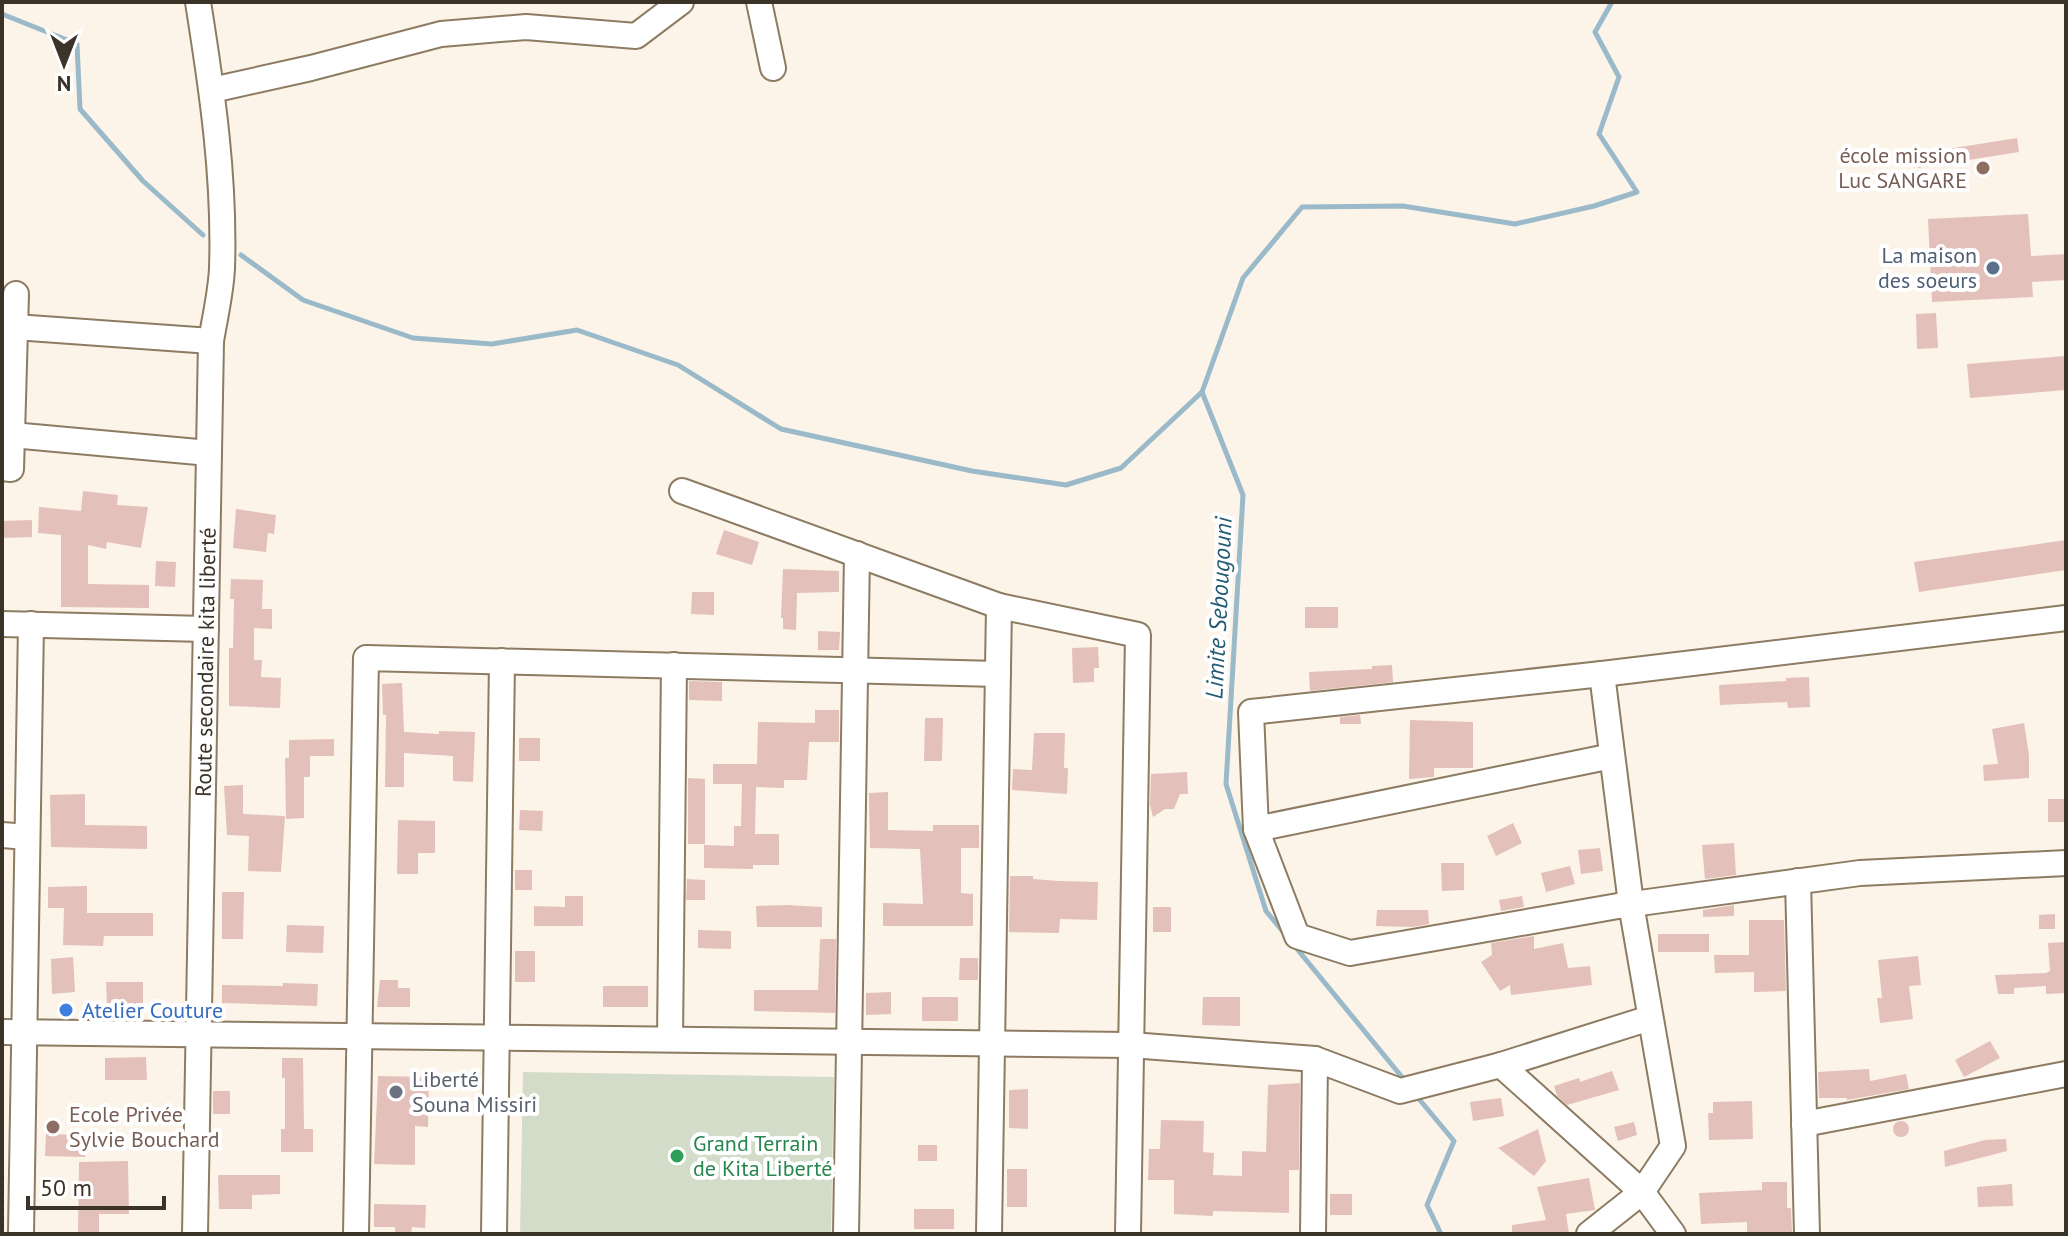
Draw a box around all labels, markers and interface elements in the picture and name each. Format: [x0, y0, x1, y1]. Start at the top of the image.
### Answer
north arrow [24, 24, 104, 104]
text: N [57, 70, 71, 98]
place label: école mission Luc SANGARE [1838, 141, 1967, 194]
marker: école mission Luc SANGARE [1974, 159, 1992, 177]
place label: La maison des soeurs [1878, 241, 1977, 294]
marker: La maison des soeurs [1984, 259, 2002, 277]
water label: Limite Sebougouni [1198, 515, 1239, 700]
street label: Route secondaire kita liberté [189, 527, 222, 797]
place label: Atelier Couture [82, 996, 223, 1024]
marker: Atelier Couture [57, 1001, 75, 1019]
place label: Liberté Souna Missiri [412, 1065, 537, 1118]
marker: Liberté Souna Missiri [387, 1083, 405, 1101]
place label: Ecole Privée Sylvie Bouchard [69, 1100, 220, 1153]
marker: Ecole Privée Sylvie Bouchard [44, 1118, 62, 1136]
place label: Grand Terrain de Kita Liberté [693, 1129, 832, 1182]
marker: Grand Terrain de Kita Liberté [668, 1147, 686, 1165]
scale bar [28, 1160, 164, 1210]
text: 50 m [40, 1172, 92, 1203]

